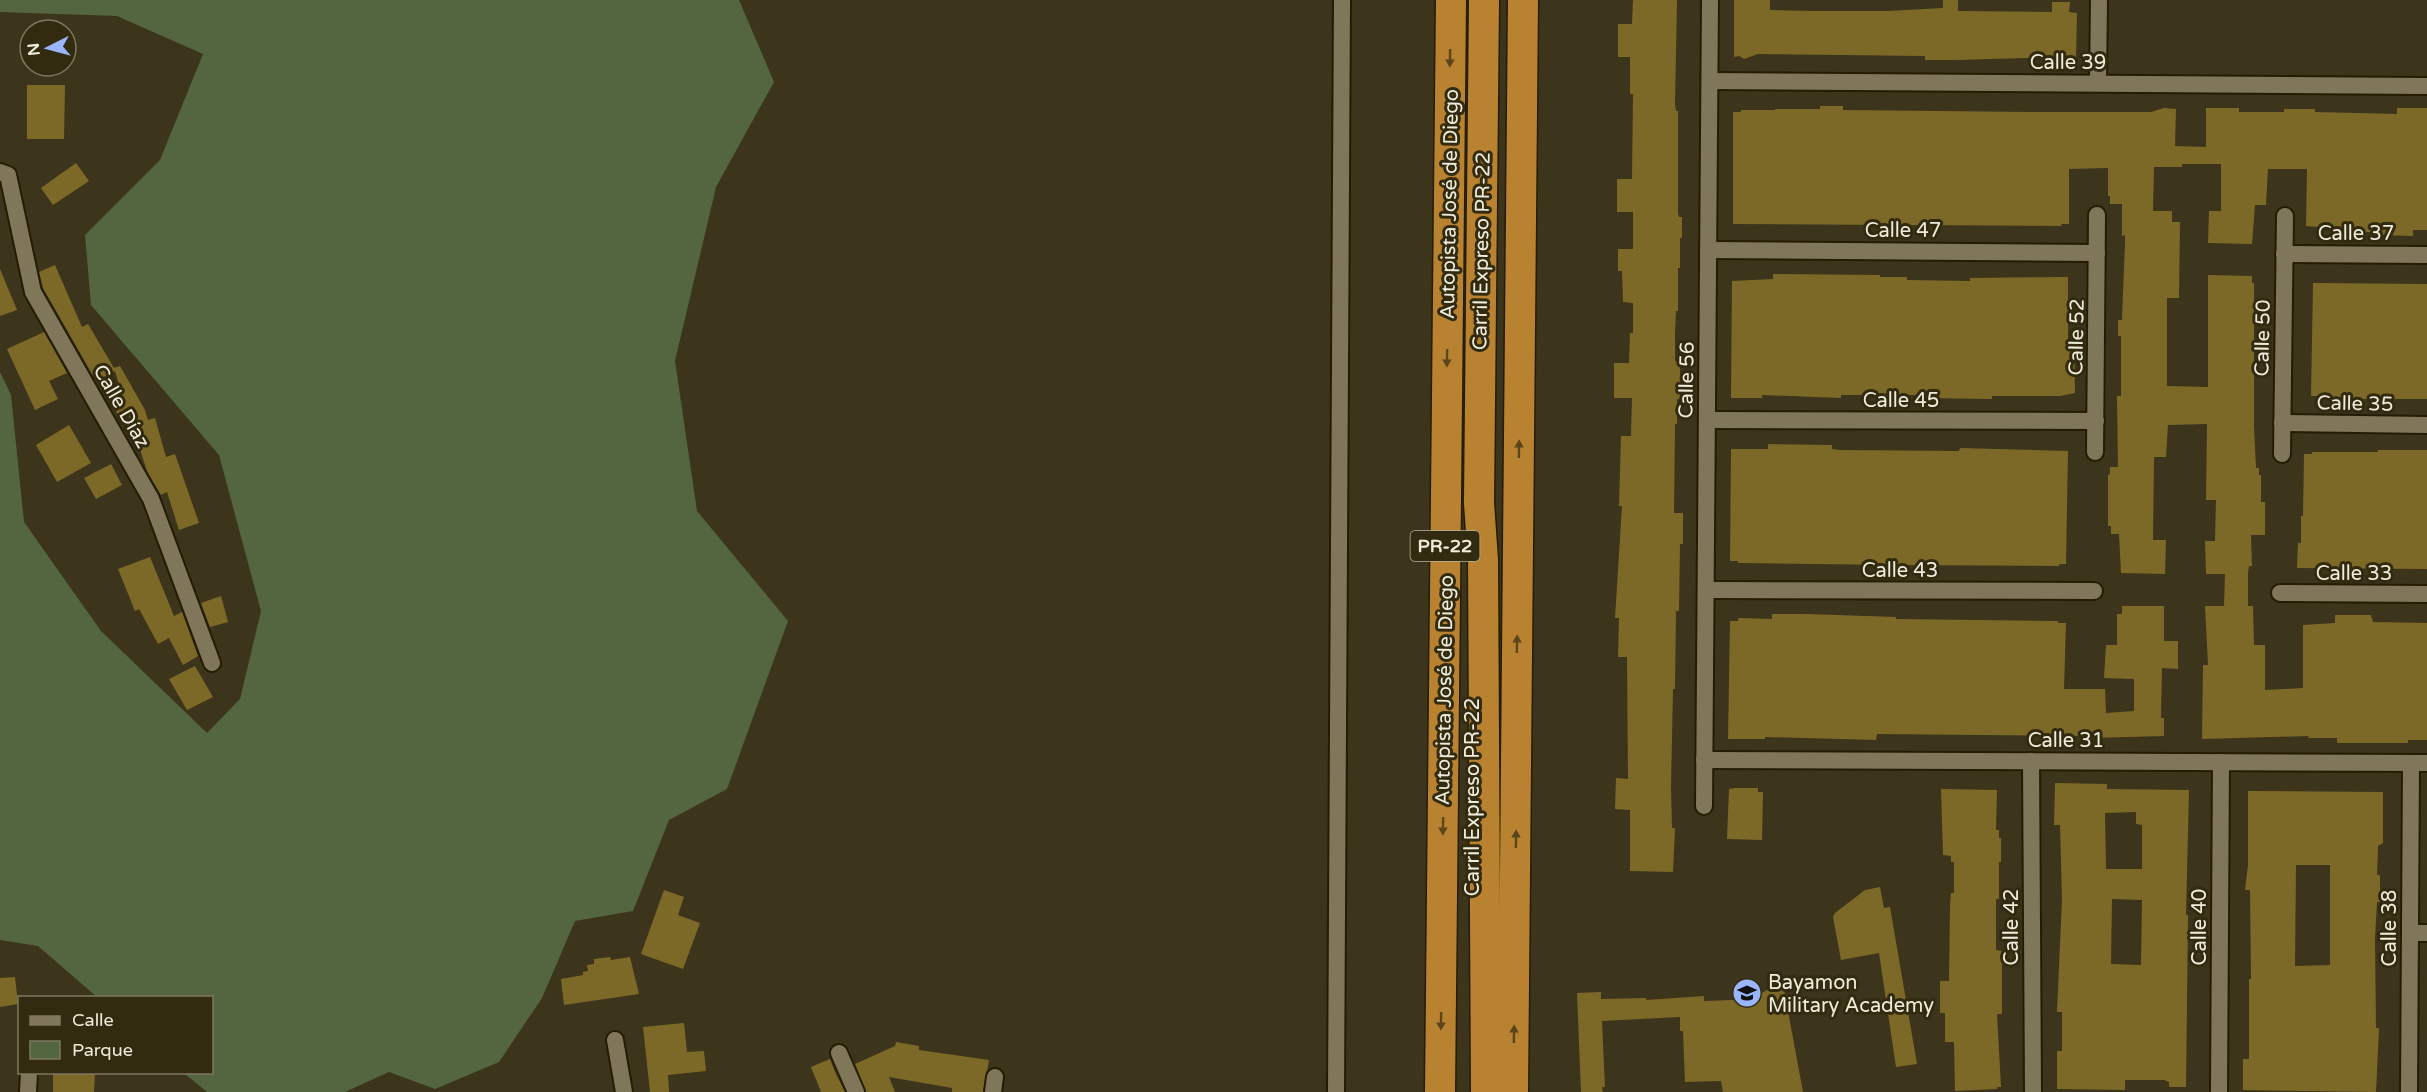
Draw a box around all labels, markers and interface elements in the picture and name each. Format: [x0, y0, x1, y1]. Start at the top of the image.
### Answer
north arrow [18, 18, 78, 78]
text: N [23, 42, 45, 57]
one-way arrow [1445, 49, 1455, 68]
street label: Calle 39 [2030, 51, 2106, 75]
street label: Autopista José de Diego [1436, 89, 1464, 319]
street label: Carril Expreso PR-22 [1468, 152, 1496, 350]
street label: Calle 47 [1865, 219, 1941, 243]
street label: Calle 37 [2318, 222, 2394, 246]
street label: Calle 52 [2064, 298, 2090, 376]
street label: Calle 50 [2250, 299, 2276, 377]
street label: Calle 56 [1674, 341, 1700, 419]
one-way arrow [1442, 349, 1452, 368]
street label: Calle Díaz [88, 360, 155, 453]
street label: Calle 45 [1863, 389, 1939, 413]
street label: Calle 35 [2316, 391, 2394, 417]
one-way arrow [1514, 439, 1524, 458]
road number: PR-22 [1410, 531, 1480, 561]
street label: Calle 43 [1862, 559, 1938, 583]
street label: Calle 33 [2316, 562, 2392, 586]
street label: Autopista José de Diego [1431, 575, 1459, 805]
one-way arrow [1512, 634, 1522, 653]
street label: Carril Expreso PR-22 [1461, 698, 1485, 896]
street label: Calle 31 [2028, 729, 2104, 753]
one-way arrow [1438, 817, 1448, 836]
one-way arrow [1511, 829, 1521, 848]
street label: Calle 42 [2000, 889, 2024, 965]
street label: Calle 40 [2188, 889, 2212, 965]
street label: Calle 38 [2378, 890, 2402, 966]
place label: Bayamon Military Academy [1768, 971, 1934, 1018]
school or university icon: Bayamon Military Academy [1731, 977, 1763, 1009]
legend [18, 996, 213, 1074]
text: Calle [72, 1009, 114, 1031]
one-way arrow [1436, 1012, 1446, 1031]
one-way arrow [1509, 1024, 1519, 1043]
text: Parque [72, 1039, 133, 1061]

